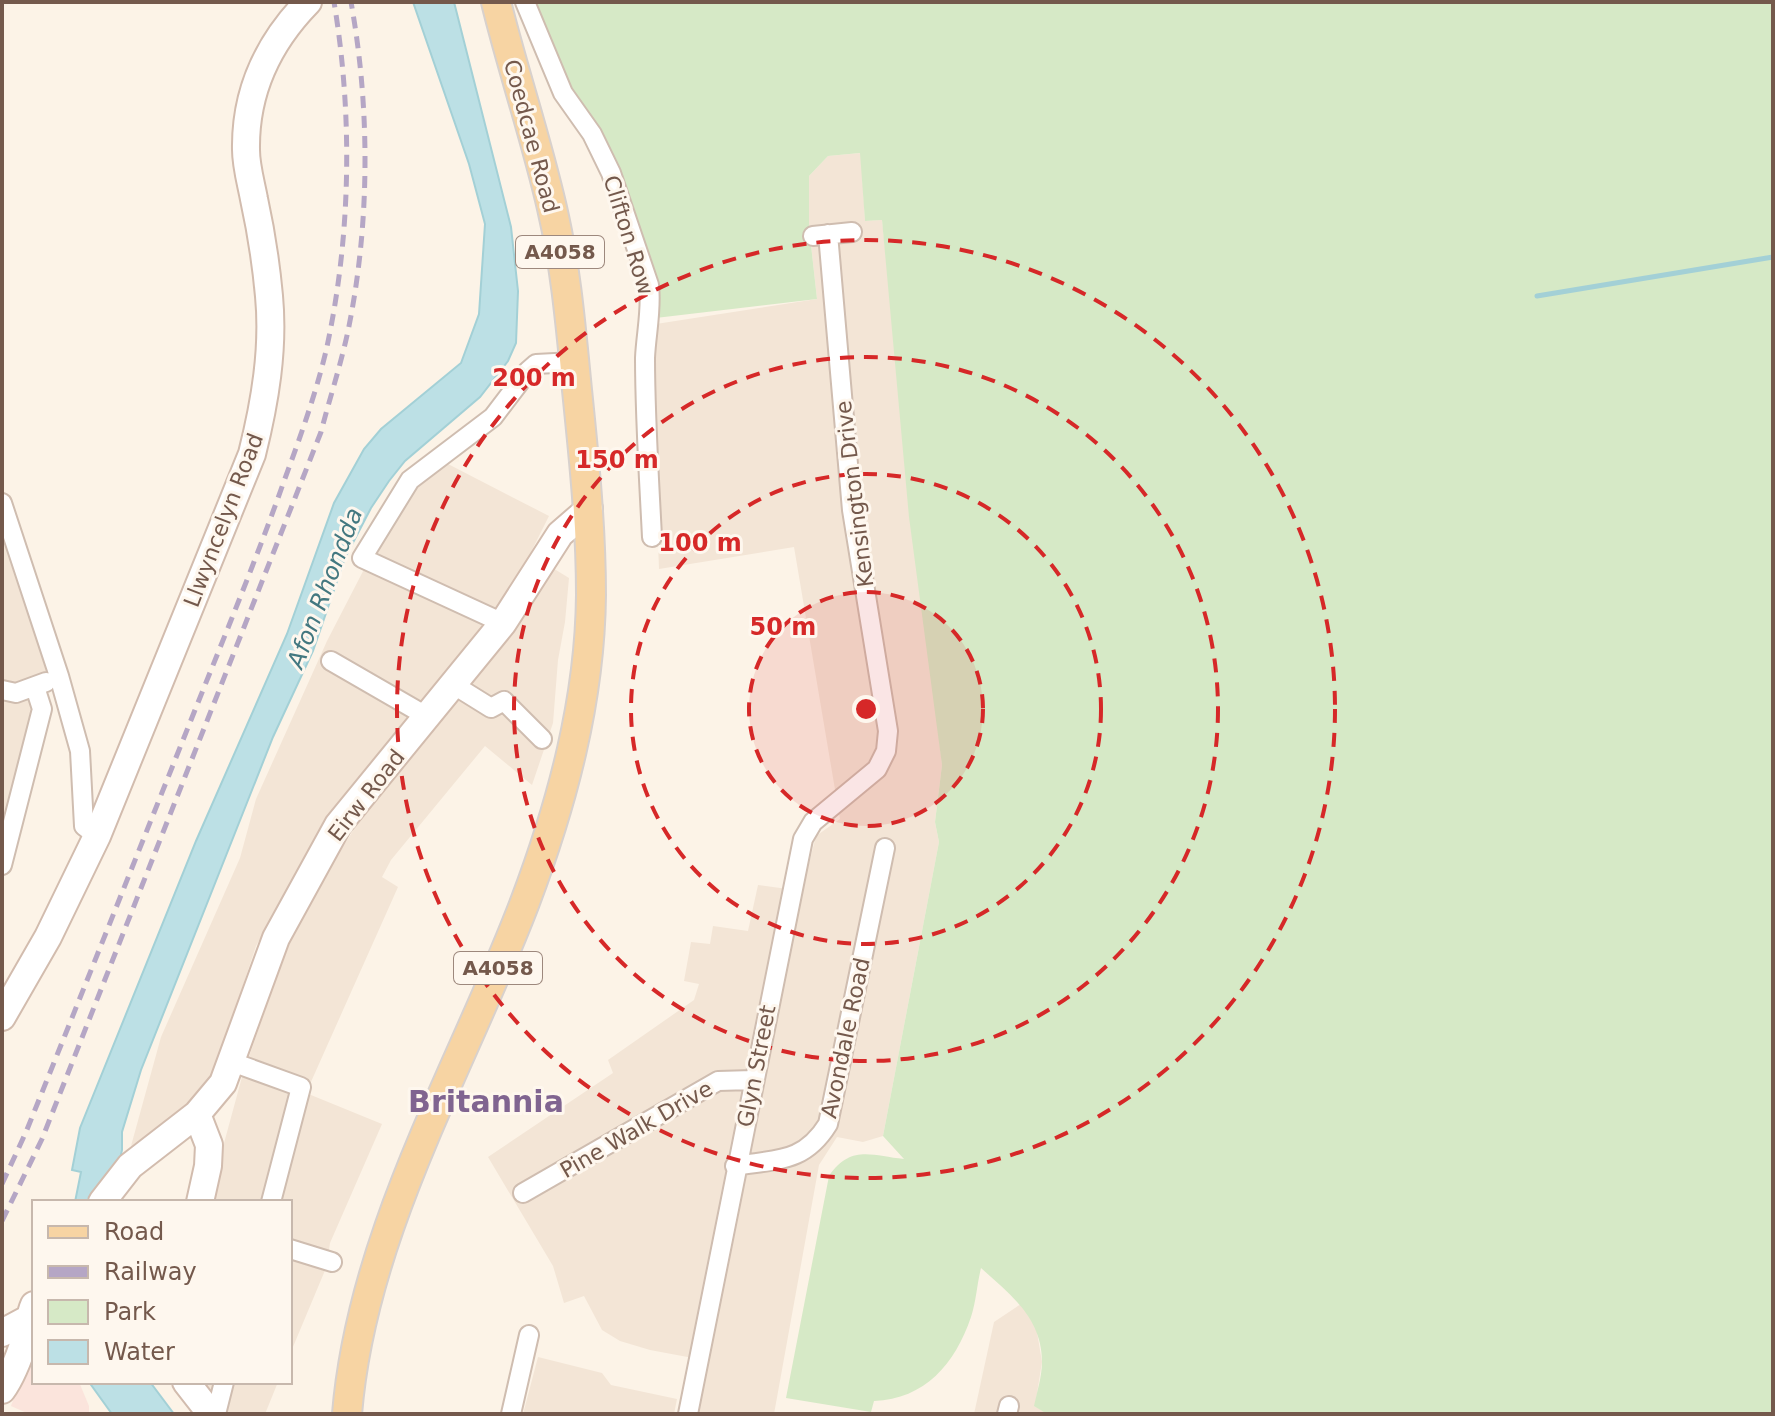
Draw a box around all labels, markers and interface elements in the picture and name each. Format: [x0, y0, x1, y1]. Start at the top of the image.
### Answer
street label: Coedcae Road [499, 57, 564, 215]
street label: Clifton Row [598, 172, 659, 298]
road number: A4058 [516, 236, 604, 268]
text: 200 m [492, 364, 576, 392]
street label: Kensington Drive [831, 399, 878, 589]
street label: Llwyncelyn Road [179, 430, 268, 611]
text: 150 m [575, 446, 659, 474]
water label: Afon Rhondda [281, 504, 368, 674]
text: 100 m [658, 529, 742, 557]
text: 50 m [750, 613, 816, 641]
centre of rings [852, 695, 880, 723]
street label: Eirw Road [323, 745, 410, 846]
road number: A4058 [454, 952, 542, 984]
street label: Avondale Road [816, 956, 875, 1121]
street label: Glyn Street [732, 1003, 781, 1129]
street label: Pine Walk Drive [556, 1076, 717, 1183]
district label: Britannia [408, 1084, 564, 1119]
legend [32, 1200, 292, 1384]
text: Road [104, 1218, 164, 1246]
text: Railway [104, 1258, 197, 1286]
text: Park [104, 1298, 156, 1326]
text: Water [104, 1338, 175, 1366]

